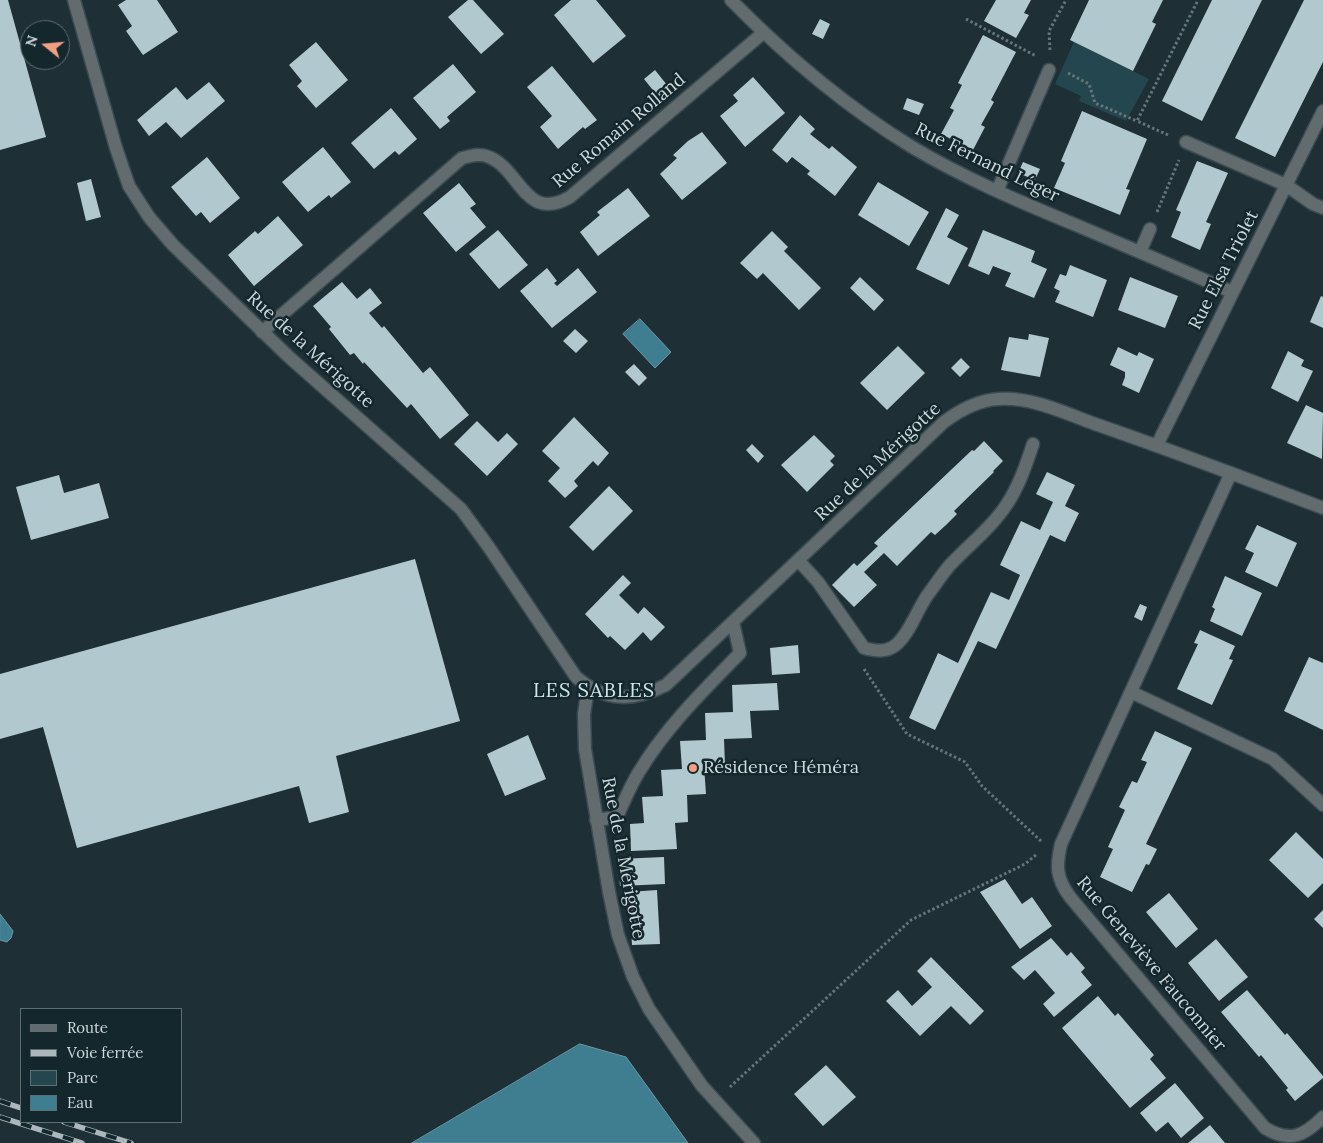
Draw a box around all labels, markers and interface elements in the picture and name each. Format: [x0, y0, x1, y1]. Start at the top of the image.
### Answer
north arrow [20, 20, 70, 70]
text: N [21, 33, 42, 49]
street label: Rue Romain Rolland [548, 69, 690, 193]
street label: Rue Fernand Léger [911, 119, 1063, 207]
street label: Rue Elsa Triolet [1185, 207, 1263, 333]
street label: Rue de la Mérigotte [242, 287, 378, 413]
street label: Rue de la Mérigotte [811, 398, 945, 526]
district label: LES SABLES [532, 679, 656, 703]
place label: Résidence Héméra [703, 757, 859, 779]
marker: Résidence Héméra [687, 762, 699, 774]
street label: Rue de la Mérigotte [597, 775, 649, 941]
street label: Rue Geneviève Fauconnier [1072, 872, 1230, 1056]
legend [20, 1008, 182, 1123]
text: Route [67, 1018, 108, 1037]
text: Voie ferrée [67, 1043, 143, 1062]
text: Parc [67, 1068, 98, 1087]
text: Eau [67, 1093, 93, 1112]

